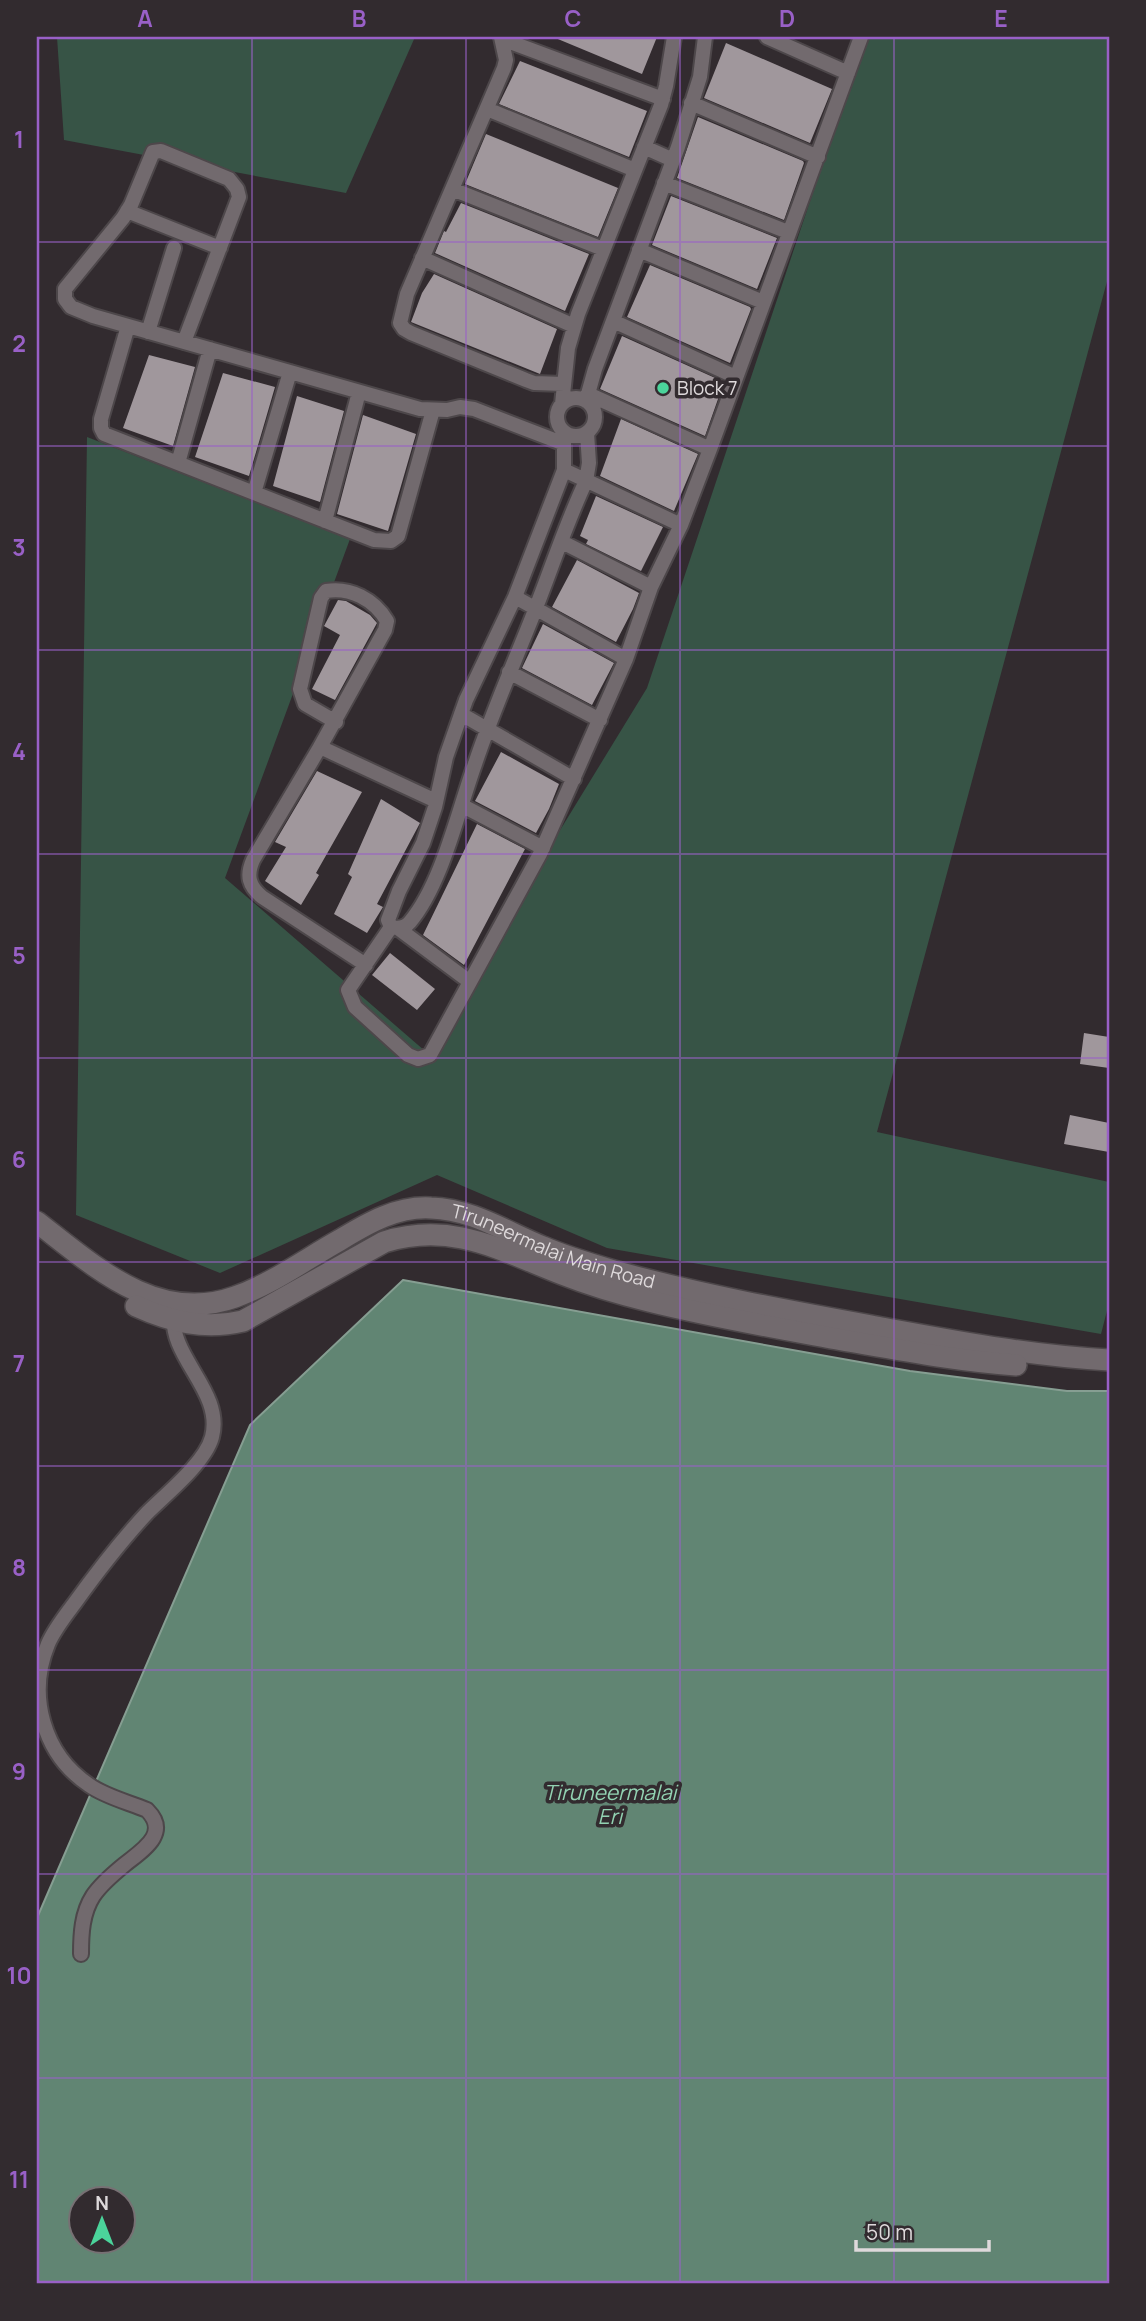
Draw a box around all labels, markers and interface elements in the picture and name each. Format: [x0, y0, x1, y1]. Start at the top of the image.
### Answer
text: A [137, 2, 153, 34]
text: B [352, 2, 366, 34]
text: C [565, 2, 582, 34]
text: D [779, 2, 795, 34]
text: E [994, 2, 1008, 34]
text: 1 [14, 123, 24, 155]
text: 2 [12, 327, 26, 359]
place label: Block 7 [677, 375, 738, 401]
marker: Block 7 [655, 380, 671, 396]
text: 3 [12, 531, 26, 563]
text: 4 [12, 735, 26, 767]
text: 5 [12, 939, 26, 971]
text: 6 [12, 1143, 26, 1175]
street label: Tiruneermalai Main Road [449, 1198, 658, 1294]
text: 7 [13, 1347, 25, 1379]
text: 8 [12, 1551, 26, 1583]
text: 9 [12, 1755, 26, 1787]
water label: Tiruneermalai Eri [544, 1778, 680, 1830]
text: 10 [6, 1959, 32, 1991]
text: 11 [9, 2163, 29, 2195]
north arrow [66, 2184, 136, 2254]
text: N [95, 2190, 109, 2216]
scale bar [856, 2209, 988, 2253]
text: 50 m [866, 2218, 913, 2246]

